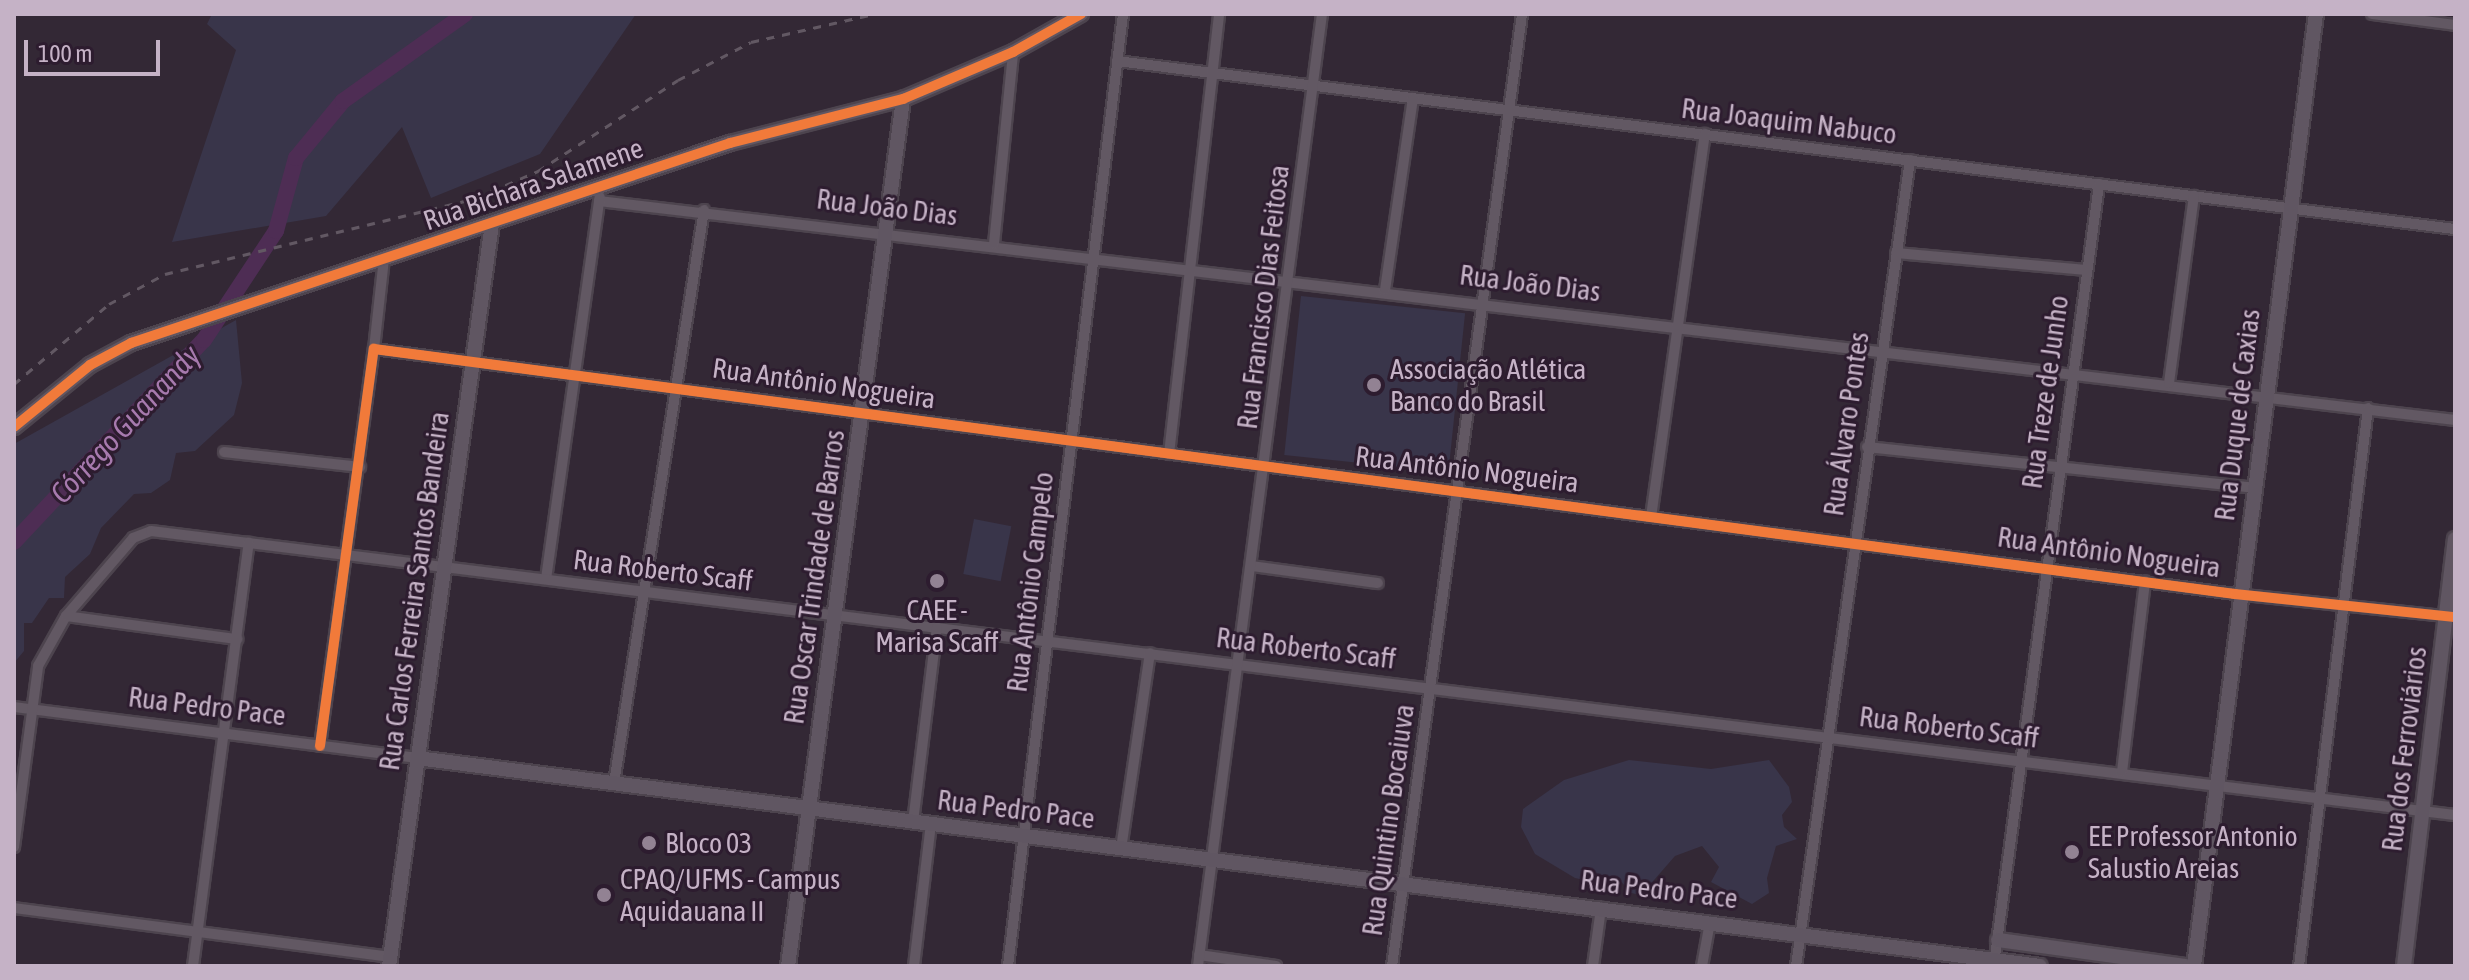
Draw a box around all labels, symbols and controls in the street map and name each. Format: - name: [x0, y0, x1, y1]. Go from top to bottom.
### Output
- scale bar: [28, 24, 164, 74]
- text: 100 m: [38, 40, 92, 67]
- street label: Rua Joaquim Nabuco: [1679, 91, 1899, 151]
- street label: Rua Bichara Salamene: [419, 131, 647, 237]
- street label: Rua Francisco Dias Feitosa: [1230, 163, 1296, 431]
- street label: Rua João Dias: [815, 182, 959, 232]
- street label: Rua João Dias: [1458, 258, 1602, 308]
- street label: Rua Treze de Junho: [2015, 293, 2075, 491]
- street label: Rua Duque de Caxias: [2207, 307, 2267, 523]
- street label: Rua Álvaro Pontes: [1816, 330, 1876, 518]
- water label: Córrego Guanandy: [43, 337, 207, 511]
- street label: Rua Antônio Nogueira: [710, 351, 938, 415]
- place label: Associação Atlética Banco do Brasil: [1390, 352, 1586, 418]
- marker: Associação Atlética Banco do Brasil: [1365, 376, 1383, 394]
- street label: Rua Carlos Ferreira Santos Bandeira: [372, 409, 456, 773]
- street label: Rua Oscar Trindade de Barros: [777, 428, 851, 726]
- street label: Rua Antônio Nogueira: [1353, 439, 1581, 499]
- street label: Rua Antônio Campelo: [1000, 470, 1060, 694]
- street label: Rua Antônio Nogueira: [1995, 520, 2223, 584]
- street label: Rua Roberto Scaff: [571, 542, 755, 598]
- marker: CAEE - Marisa Scaff: [928, 572, 946, 590]
- place label: CAEE - Marisa Scaff: [875, 593, 999, 659]
- street label: Rua Roberto Scaff: [1214, 620, 1398, 676]
- street label: Rua dos Ferroviários: [2375, 645, 2433, 853]
- street label: Rua Pedro Pace: [126, 680, 288, 732]
- street label: Rua Roberto Scaff: [1857, 699, 2041, 755]
- street label: Rua Quintino Bocaiuva: [1355, 702, 1421, 938]
- street label: Rua Pedro Pace: [935, 783, 1097, 835]
- place label: EE Professor Antonio Salustio Areias: [2088, 819, 2298, 885]
- place label: Bloco 03: [665, 826, 752, 860]
- marker: Bloco 03: [640, 834, 658, 852]
- marker: EE Professor Antonio Salustio Areias: [2063, 843, 2081, 861]
- place label: CPAQ/UFMS - Campus Aquidauana II: [620, 862, 840, 928]
- street label: Rua Pedro Pace: [1578, 863, 1740, 915]
- marker: CPAQ/UFMS - Campus Aquidauana II: [595, 886, 613, 904]

